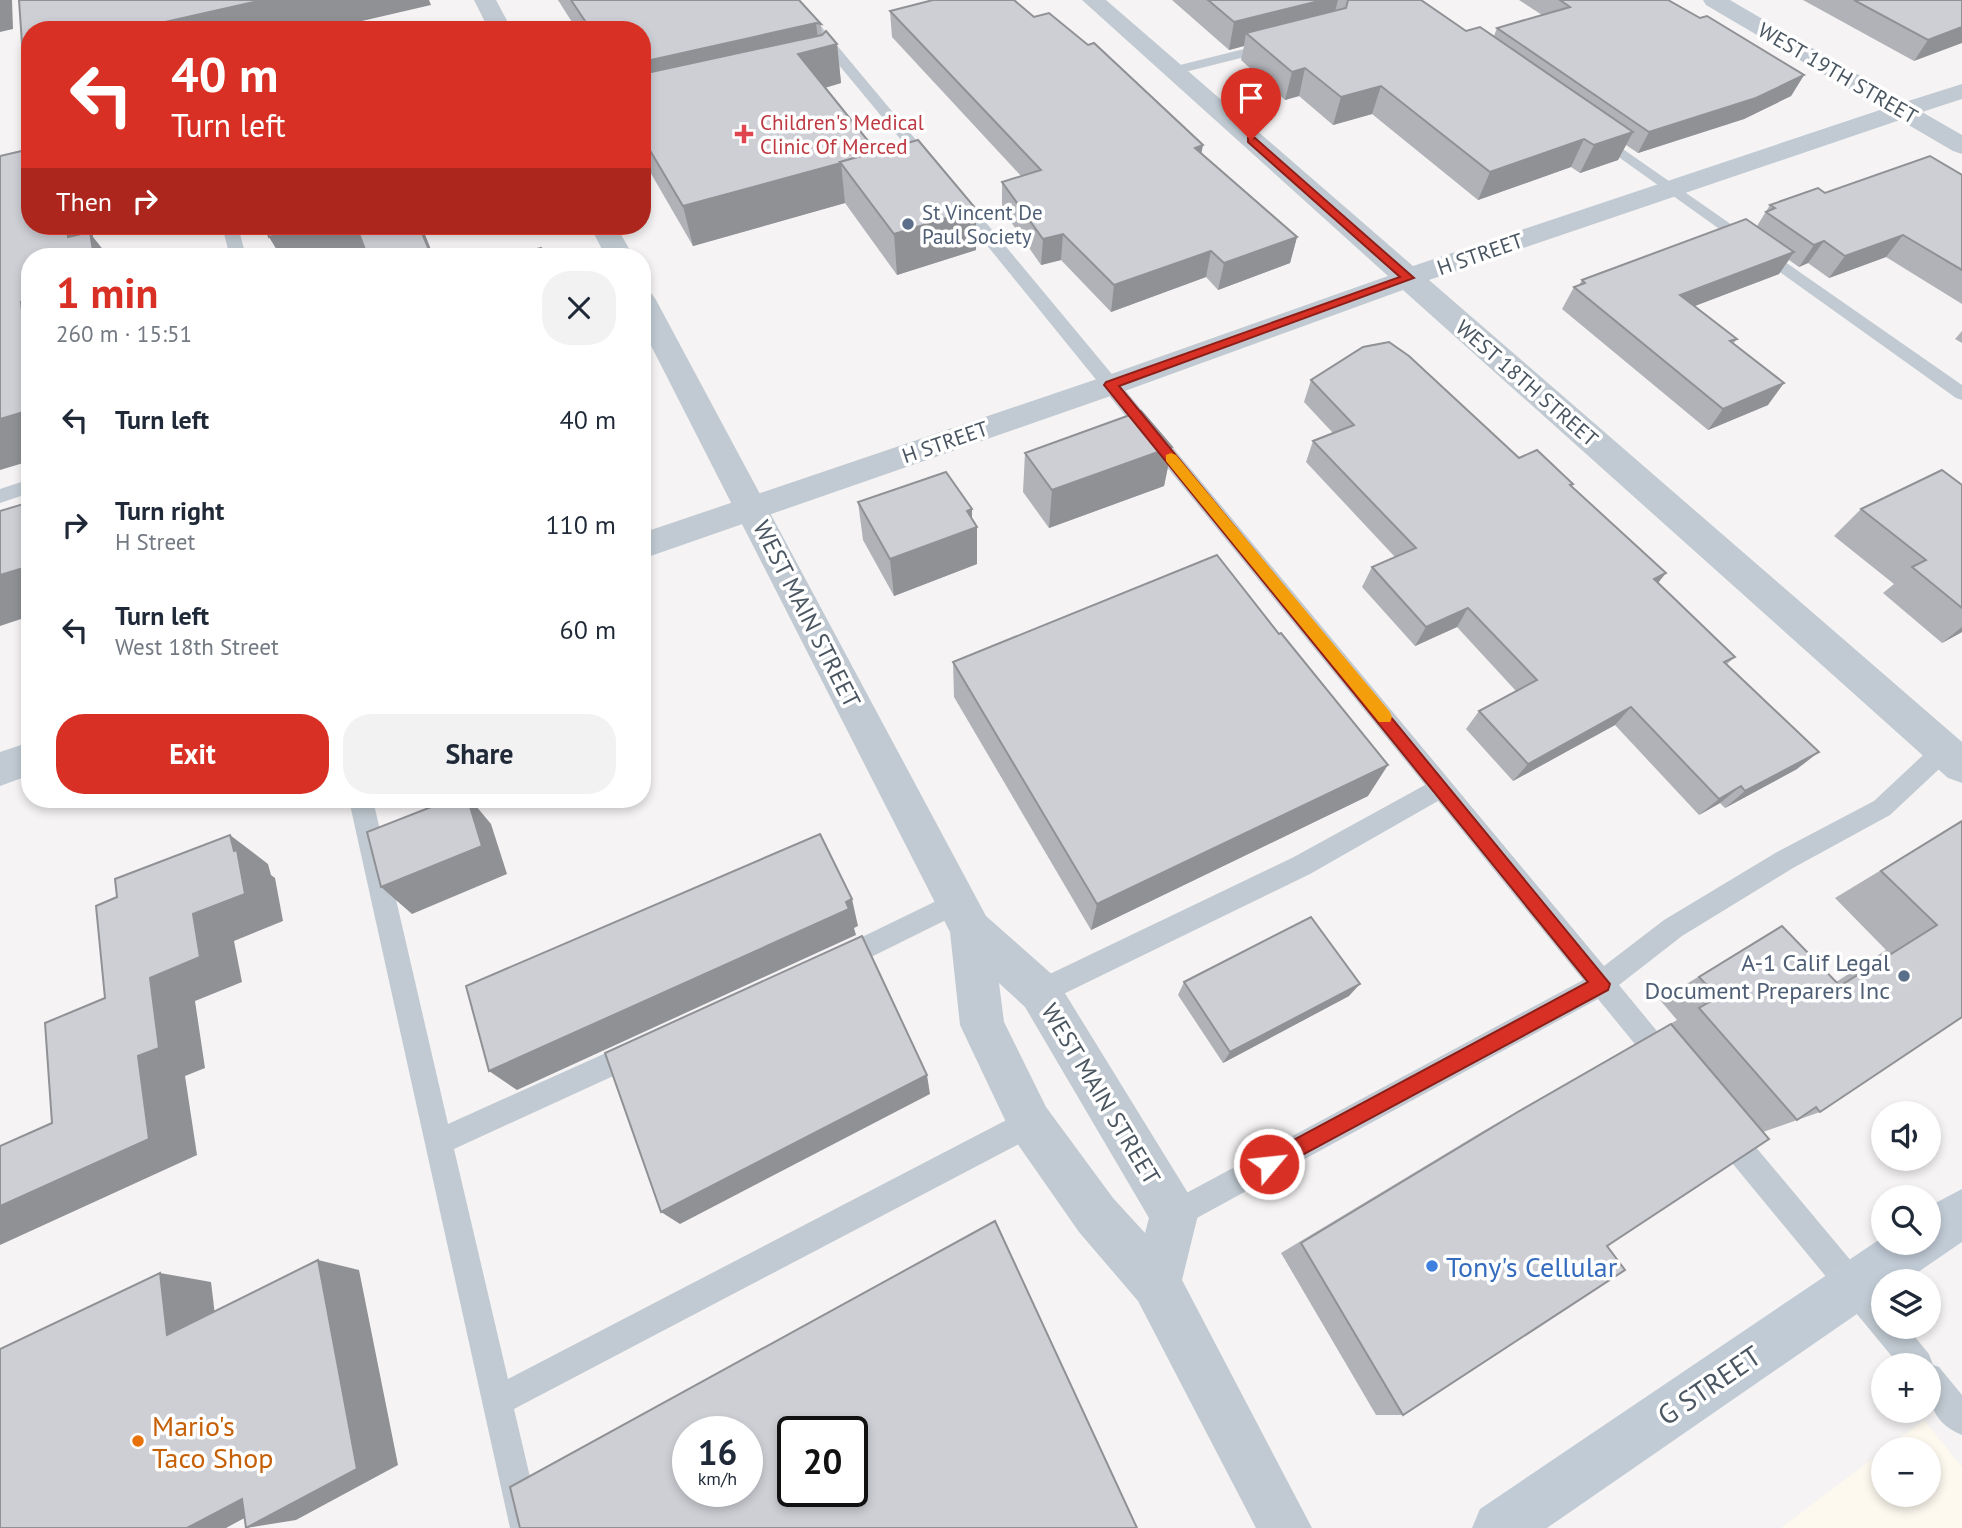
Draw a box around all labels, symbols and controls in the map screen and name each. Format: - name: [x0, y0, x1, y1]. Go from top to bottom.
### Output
- street label: WEST 19TH STREET: [1753, 16, 1923, 130]
- text: 40 m: [171, 42, 278, 106]
- icon: left: [56, 49, 147, 140]
- pin: [1221, 68, 1281, 140]
- icon: arrive: [1232, 79, 1270, 117]
- text: Turn left: [171, 104, 286, 146]
- place label: Children's Medical Clinic Of Merced: [760, 109, 924, 160]
- marker: Children's Medical Clinic Of Merced: [734, 124, 754, 144]
- icon: right: [126, 182, 164, 220]
- text: Then: [56, 185, 112, 218]
- place label: St Vincent De Paul Society: [922, 199, 1043, 250]
- marker: St Vincent De Paul Society: [900, 216, 916, 232]
- street label: H STREET: [1433, 227, 1527, 281]
- text: 1 min: [56, 265, 158, 320]
- button: close: [542, 271, 616, 345]
- street label: WEST 18TH STREET: [1450, 314, 1604, 452]
- text: 260 m · 15:51: [56, 319, 192, 348]
- icon: left: [56, 401, 94, 439]
- text: Turn left: [115, 403, 209, 436]
- text: 40 m: [560, 403, 616, 436]
- street label: H STREET: [898, 415, 992, 469]
- text: Turn right: [115, 494, 224, 527]
- icon: right: [56, 506, 94, 544]
- text: 110 m: [545, 508, 616, 541]
- street label: WEST MAIN STREET: [746, 515, 868, 713]
- text: H Street: [115, 527, 195, 556]
- text: Turn left: [115, 599, 209, 632]
- icon: left: [56, 611, 94, 649]
- text: 60 m: [560, 613, 616, 646]
- text: West 18th Street: [115, 632, 279, 661]
- button: Exit: [56, 714, 329, 794]
- button: Share: [343, 714, 616, 794]
- place label: A-1 Calif Legal Document Preparers Inc: [1645, 947, 1890, 1006]
- marker: A-1 Calif Legal Document Preparers Inc: [1896, 968, 1912, 984]
- street label: WEST MAIN STREET: [1035, 998, 1167, 1190]
- map controls: [1871, 1101, 1941, 1507]
- button: sound: [1871, 1101, 1941, 1171]
- position arrow: [1232, 1127, 1306, 1201]
- button: search: [1871, 1185, 1941, 1255]
- place label: Tony's Cellular: [1446, 1248, 1618, 1285]
- marker: Tony's Cellular: [1424, 1258, 1440, 1274]
- button: layers: [1871, 1269, 1941, 1339]
- street label: G STREET: [1650, 1337, 1768, 1433]
- button: +: [1871, 1353, 1941, 1423]
- place label: Mario's Taco Shop: [152, 1407, 273, 1476]
- speed limit sign: 20: [777, 1416, 868, 1507]
- text: 16: [698, 1429, 737, 1475]
- marker: Mario's Taco Shop: [130, 1433, 146, 1449]
- button: −: [1871, 1437, 1941, 1507]
- text: km/h: [698, 1467, 737, 1490]

